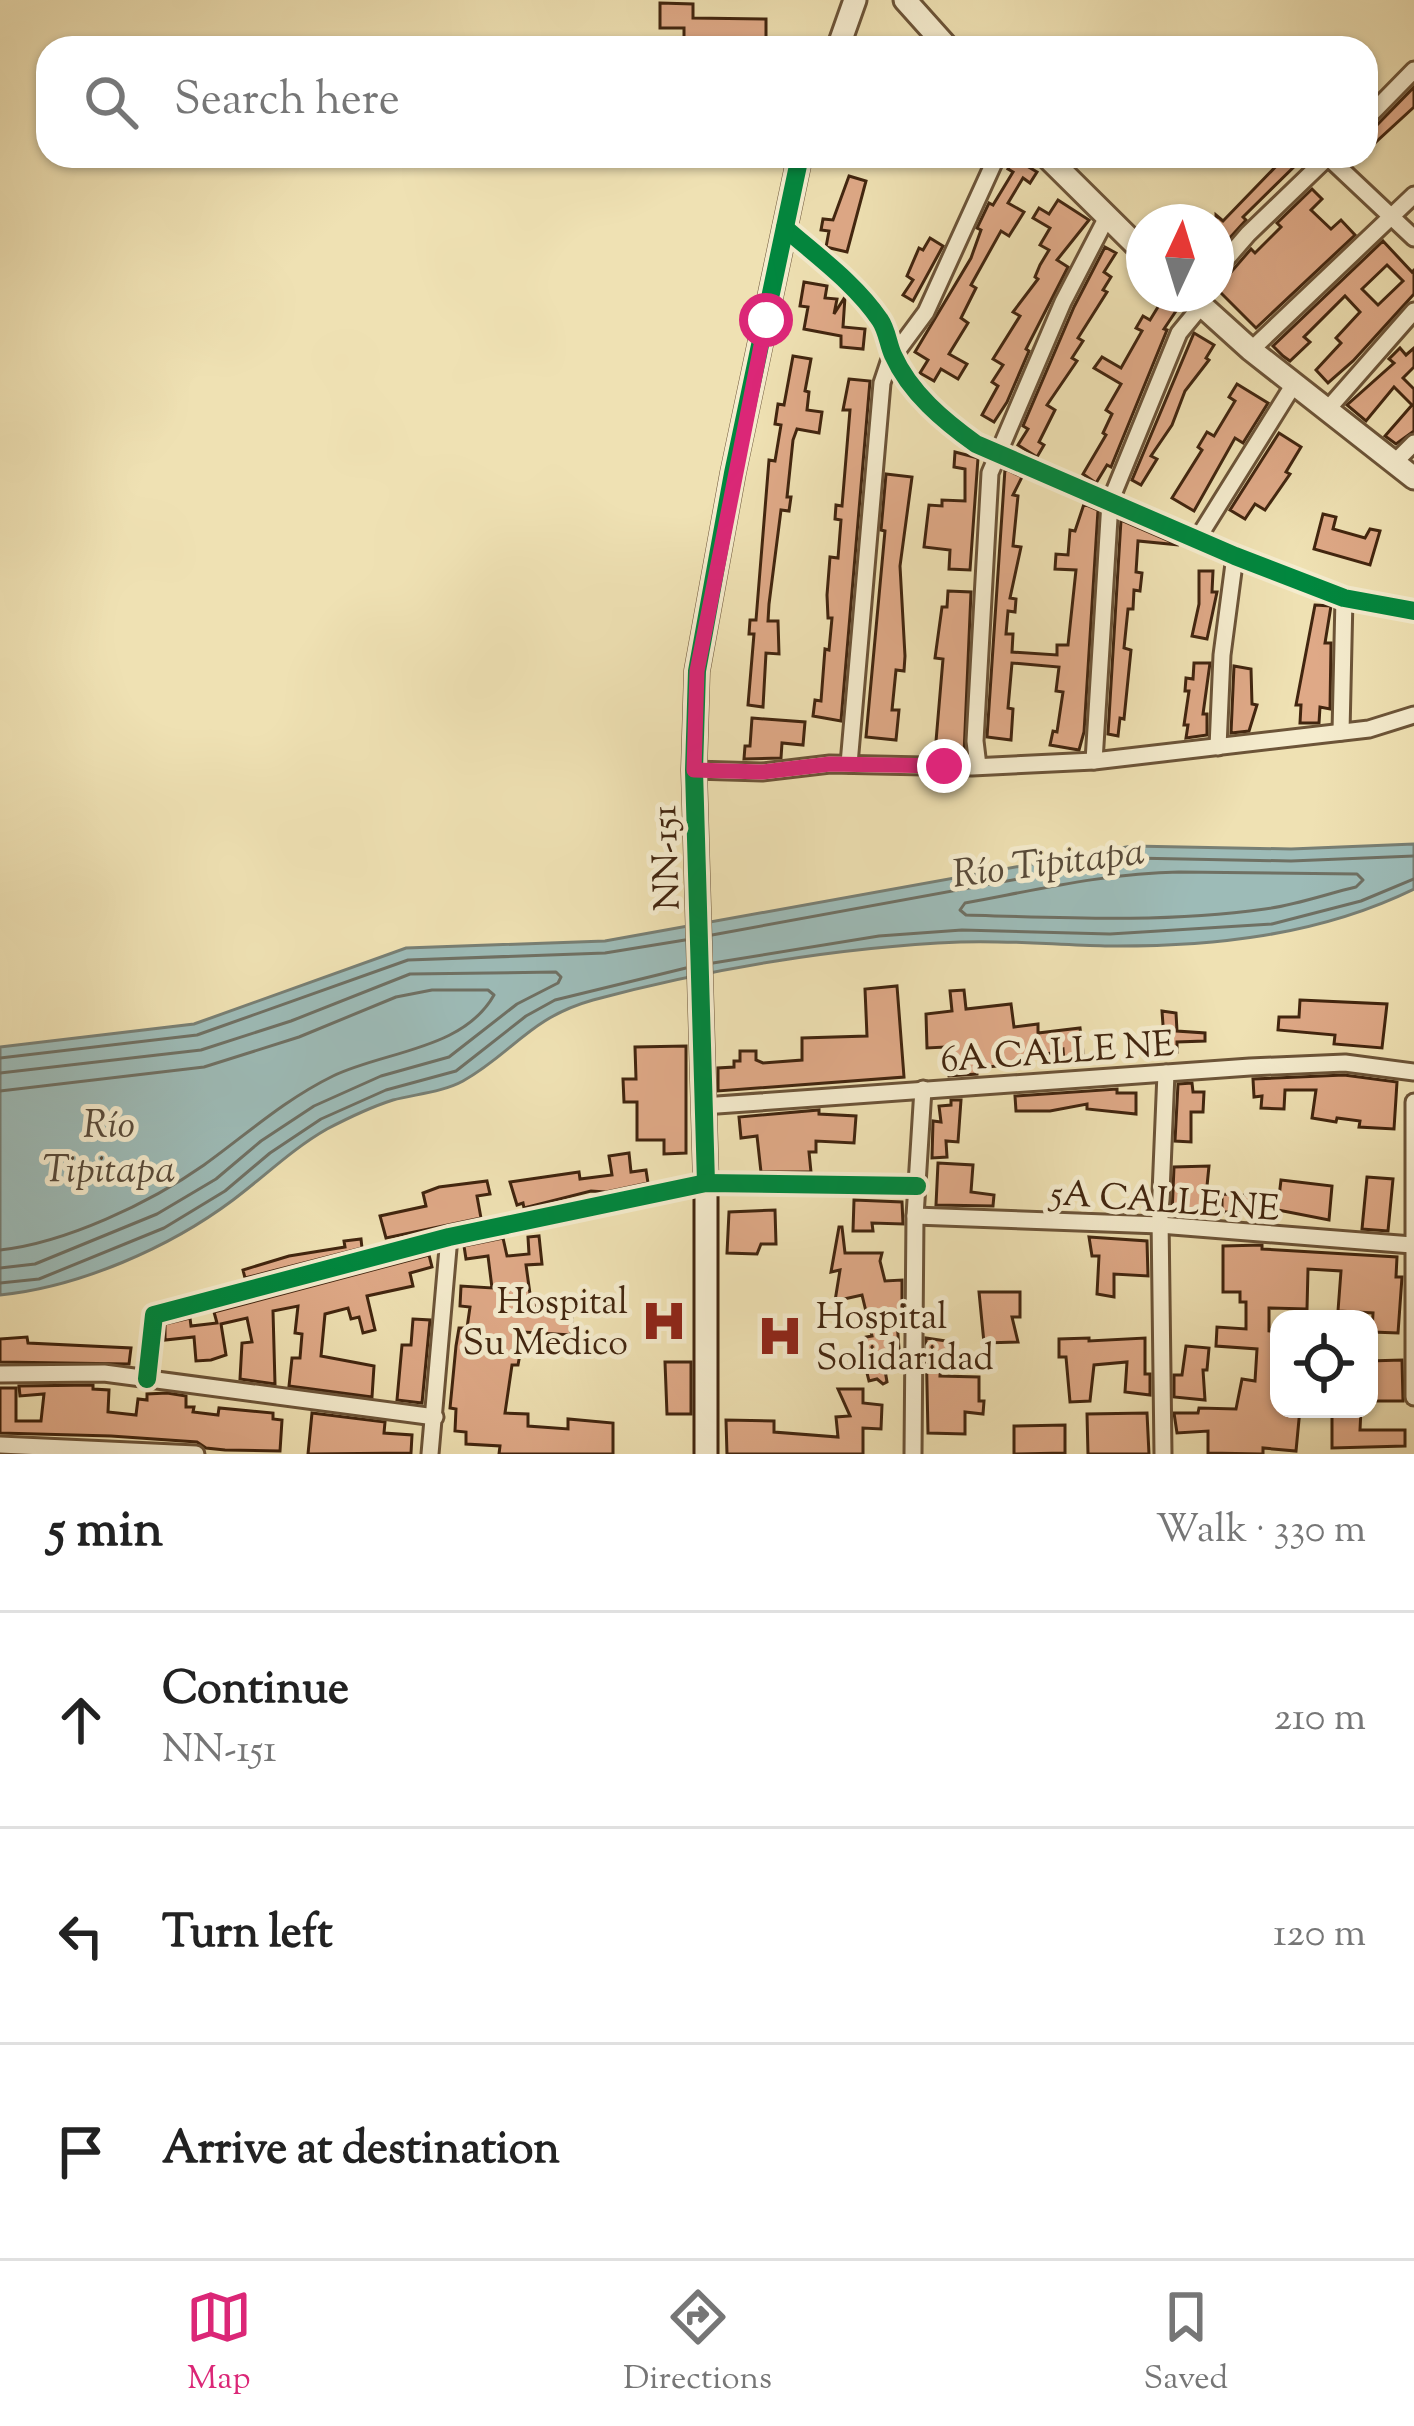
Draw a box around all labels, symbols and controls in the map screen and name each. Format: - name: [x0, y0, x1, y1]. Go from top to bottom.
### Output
- search box: [36, 36, 1378, 168]
- icon: search: [78, 69, 144, 135]
- text: Search here: [174, 70, 400, 135]
- north arrow: [1126, 204, 1234, 312]
- route start: [739, 293, 793, 347]
- route end: [917, 739, 971, 793]
- street label: NN-151: [640, 804, 696, 912]
- water label: Río Tipitapa: [949, 826, 1148, 906]
- street label: 6A CALLE NE: [939, 1020, 1176, 1088]
- water label: Río Tipitapa: [43, 1100, 175, 1201]
- street label: 5A CALLE NE: [1047, 1169, 1281, 1237]
- place label: Hospital Su Medico: [462, 1278, 628, 1371]
- place label: Hospital Solidaridad: [816, 1293, 994, 1386]
- hospital icon: Hospital Su Medico: [639, 1296, 689, 1346]
- map controls: [1270, 1310, 1378, 1418]
- button: locate: [1270, 1310, 1378, 1418]
- hospital icon: Hospital Solidaridad: [755, 1311, 805, 1361]
- text: 5 min: [48, 1496, 163, 1569]
- text: Walk · 330 m: [1156, 1504, 1366, 1560]
- text: Continue: [162, 1659, 349, 1724]
- icon: ahead: [48, 1687, 114, 1753]
- text: 210 m: [1274, 1692, 1366, 1748]
- text: NN-151: [162, 1724, 276, 1780]
- icon: left: [48, 1903, 114, 1969]
- text: Turn left: [162, 1903, 333, 1968]
- text: 120 m: [1273, 1908, 1366, 1964]
- icon: arrive: [48, 2119, 114, 2185]
- text: Arrive at destination: [162, 2119, 560, 2184]
- tab: Map: [186, 2284, 252, 2404]
- tab: Directions: [623, 2284, 772, 2404]
- tab: Saved: [1144, 2284, 1228, 2404]

